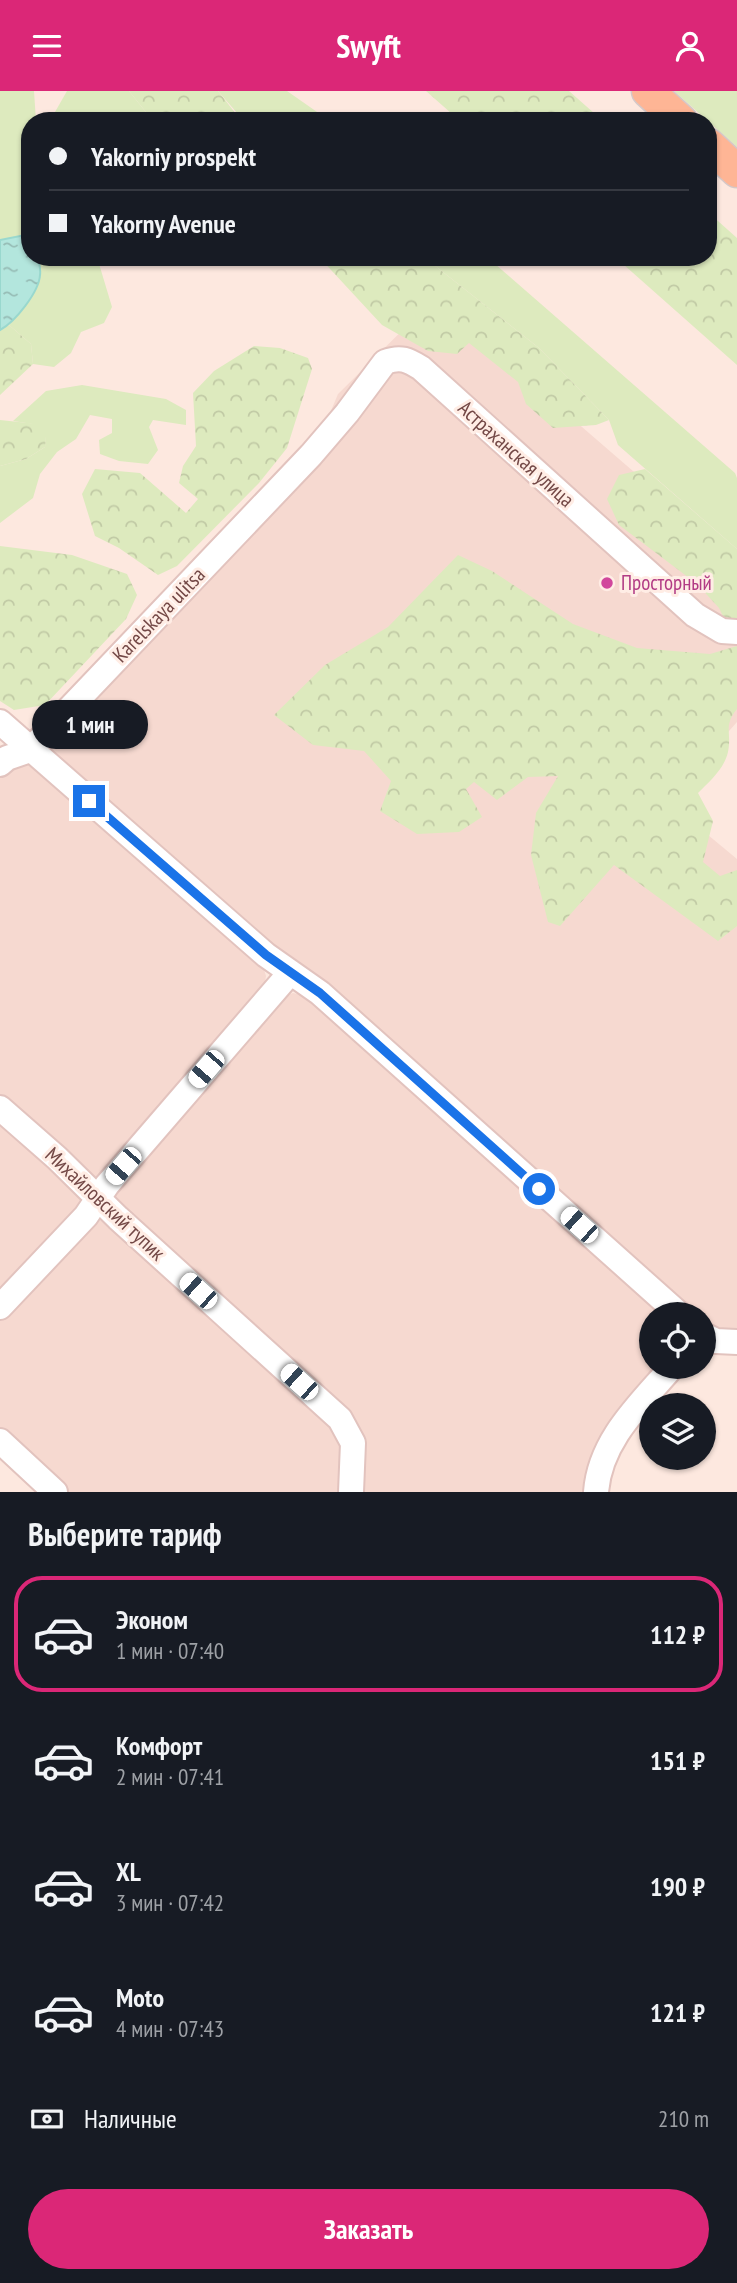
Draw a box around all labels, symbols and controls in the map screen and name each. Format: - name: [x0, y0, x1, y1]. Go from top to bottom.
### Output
- text: Swyft: [336, 25, 401, 67]
- icon: menu: [28, 27, 66, 65]
- icon: person: [671, 27, 709, 65]
- text: Yakorniy prospekt: [91, 140, 256, 173]
- text: Yakorny Avenue: [91, 207, 236, 240]
- street label: Астраханская улица: [453, 394, 580, 513]
- street label: Karelskaya ulitsa: [107, 561, 211, 668]
- place label: Просторный: [621, 569, 712, 596]
- marker: Просторный: [599, 575, 615, 591]
- callout: 1 мин: [31, 699, 147, 749]
- text: 1 мин: [65, 710, 115, 739]
- route end: [73, 785, 105, 817]
- car: [185, 1046, 228, 1092]
- street label: Михайловский тупик: [40, 1141, 171, 1266]
- car: [102, 1143, 145, 1189]
- route start: [523, 1173, 555, 1205]
- car: [557, 1203, 602, 1247]
- car: [176, 1269, 221, 1313]
- map controls: [639, 1302, 716, 1470]
- button: locate: [639, 1302, 716, 1379]
- car: [277, 1360, 322, 1404]
- button: layers: [639, 1393, 716, 1470]
- text: Выберите тариф: [28, 1513, 222, 1555]
- icon: car: [32, 1603, 95, 1666]
- text: Эконом: [116, 1603, 188, 1636]
- text: 112 ₽: [650, 1618, 705, 1651]
- text: 1 мин · 07:40: [116, 1636, 224, 1665]
- icon: car: [32, 1729, 95, 1792]
- text: Комфорт: [116, 1729, 202, 1762]
- text: 151 ₽: [650, 1744, 705, 1777]
- text: 2 мин · 07:41: [116, 1762, 224, 1791]
- icon: car: [32, 1855, 95, 1918]
- text: XL: [116, 1855, 141, 1888]
- text: 190 ₽: [650, 1870, 705, 1903]
- text: 3 мин · 07:42: [116, 1888, 224, 1917]
- icon: car: [32, 1981, 95, 2044]
- text: Moto: [116, 1981, 164, 2014]
- text: 121 ₽: [650, 1996, 705, 2029]
- text: 4 мин · 07:43: [116, 2014, 224, 2043]
- icon: cash: [28, 2100, 66, 2138]
- text: Наличные: [84, 2102, 177, 2135]
- text: 210 m: [658, 2104, 709, 2133]
- button: Заказать: [28, 2189, 709, 2269]

